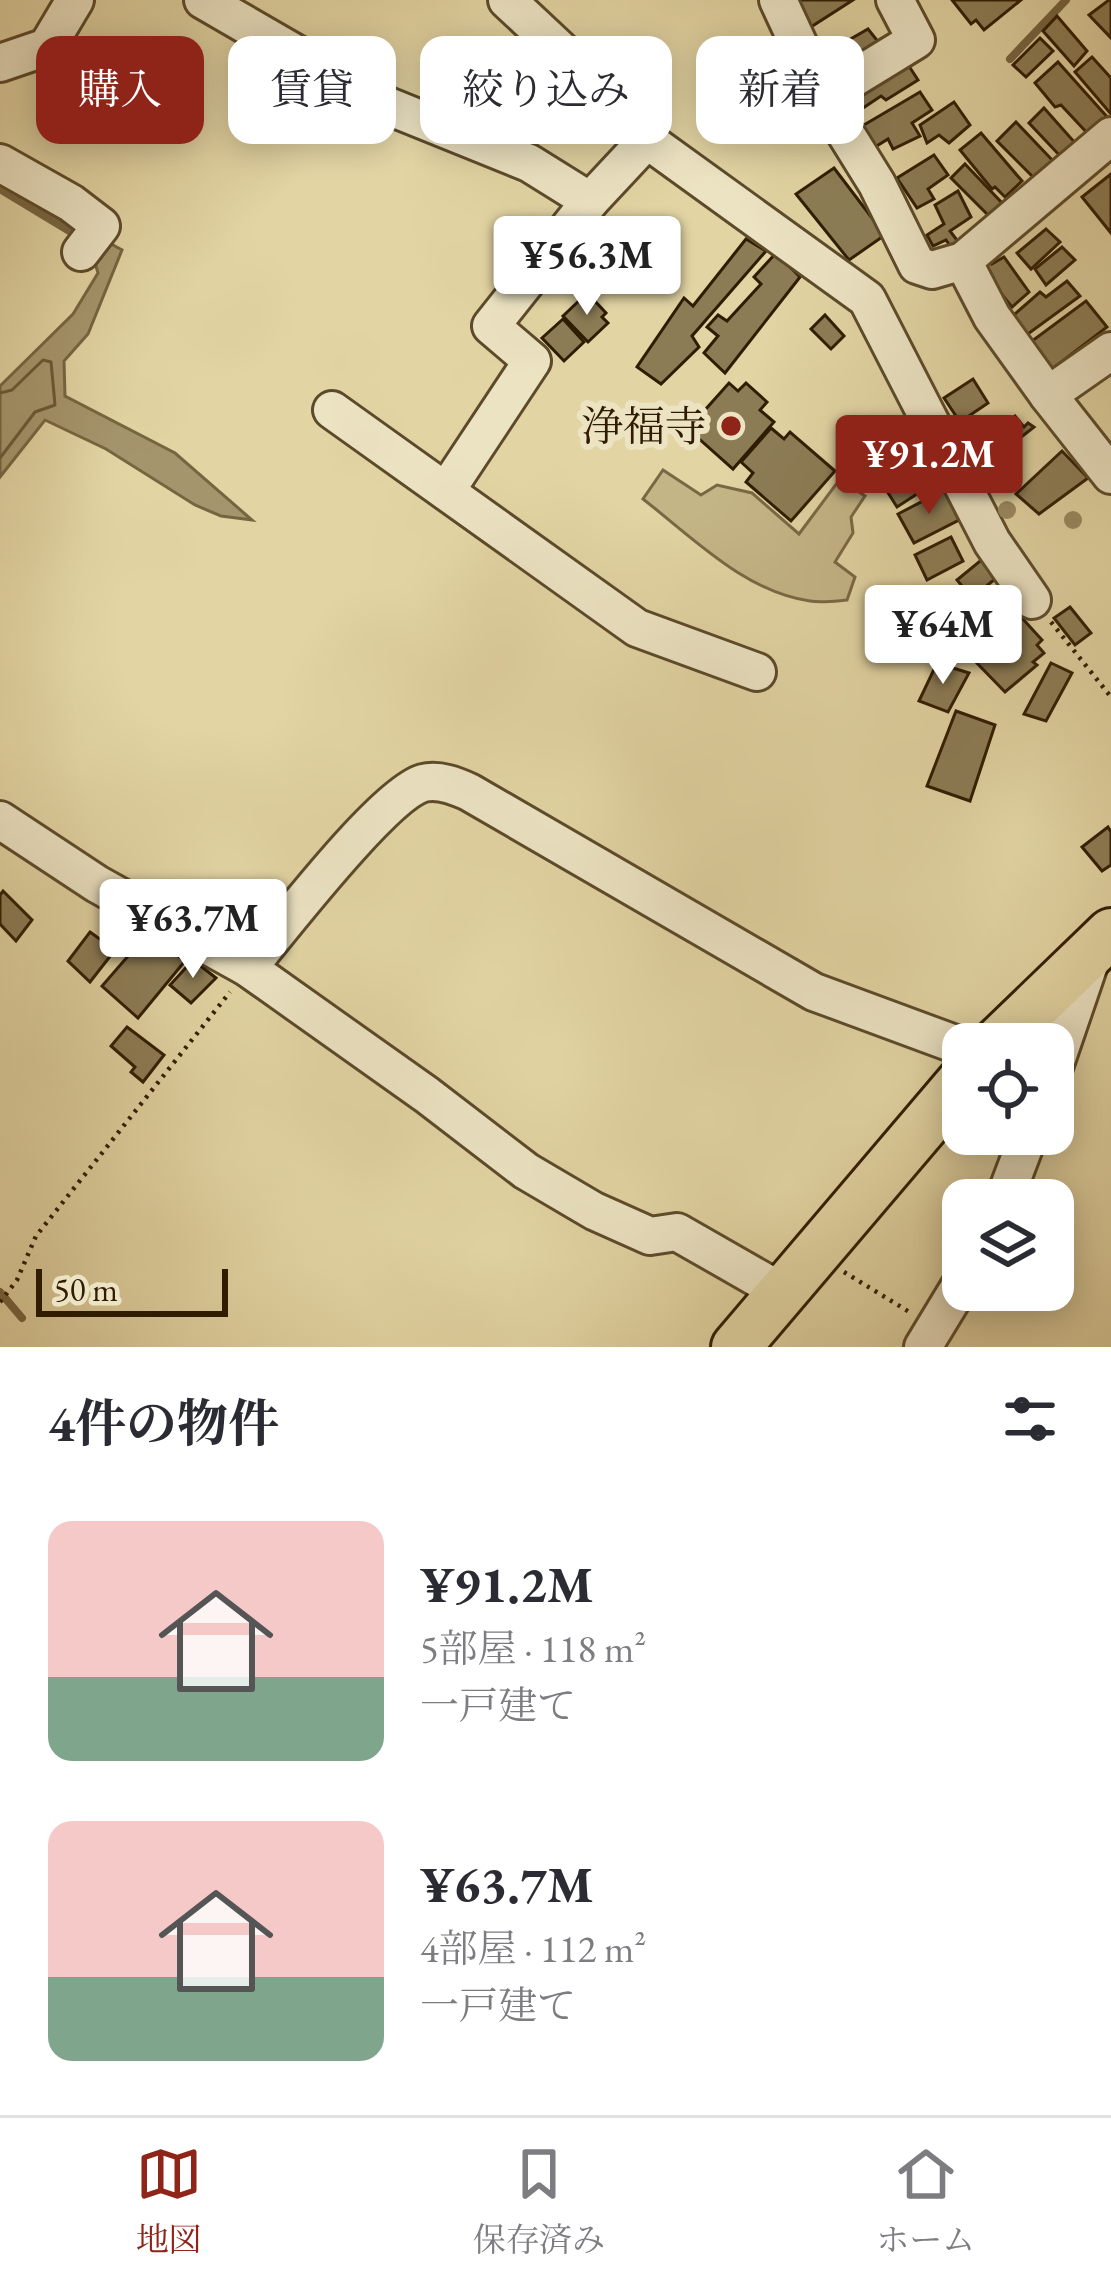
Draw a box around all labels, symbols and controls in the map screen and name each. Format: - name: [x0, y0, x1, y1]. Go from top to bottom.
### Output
- chip: 購入: [36, 36, 204, 144]
- chip: 賃貸: [228, 36, 396, 144]
- chip: 絞り込み: [420, 36, 672, 144]
- chip: 新着: [696, 36, 864, 144]
- pin: ¥56.3M: [489, 216, 685, 318]
- text: ¥56.3M: [521, 229, 653, 280]
- place label: 浄福寺: [581, 399, 707, 454]
- marker: 浄福寺: [718, 413, 744, 439]
- pin: ¥91.2M: [831, 415, 1027, 517]
- text: ¥91.2M: [863, 428, 995, 479]
- pin: ¥64M: [872, 585, 1014, 687]
- text: ¥64M: [892, 598, 994, 649]
- pin: ¥63.7M: [95, 879, 291, 981]
- text: ¥63.7M: [127, 892, 259, 943]
- map controls: [942, 1023, 1074, 1311]
- button: locate: [942, 1023, 1074, 1155]
- button: layers: [942, 1179, 1074, 1311]
- scale bar: [36, 1263, 228, 1316]
- text: 50 m: [54, 1268, 118, 1311]
- icon: filters: [997, 1386, 1063, 1452]
- text: 4件の物件: [48, 1390, 279, 1456]
- text: ¥91.2M: [420, 1551, 594, 1617]
- icon: home: [144, 1569, 288, 1713]
- text: 5部屋 · 118 m²: [420, 1623, 646, 1674]
- text: 一戸建て: [420, 1680, 576, 1731]
- text: ¥63.7M: [420, 1851, 594, 1917]
- icon: home: [144, 1869, 288, 2013]
- text: 4部屋 · 112 m²: [420, 1923, 646, 1974]
- text: 一戸建て: [420, 1980, 576, 2031]
- tab: 地図: [136, 2141, 202, 2261]
- tab: 保存済み: [473, 2141, 605, 2261]
- tab: ホーム: [876, 2141, 975, 2261]

